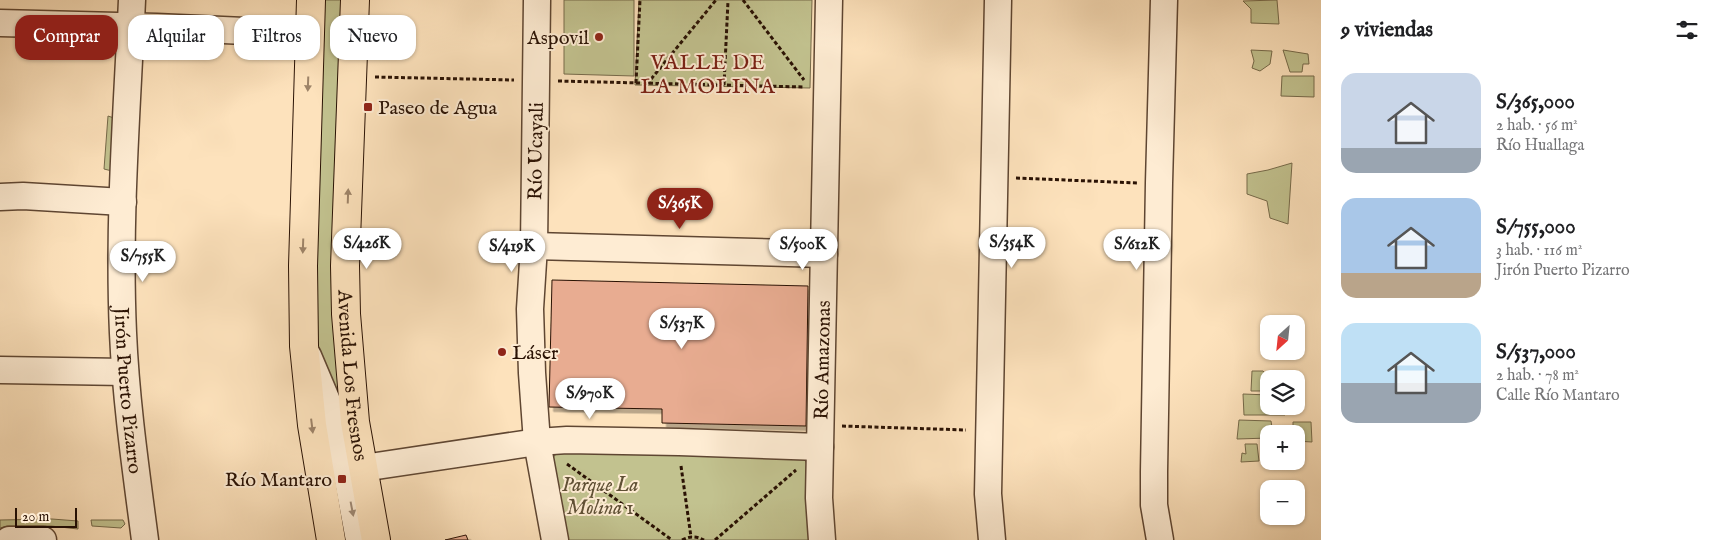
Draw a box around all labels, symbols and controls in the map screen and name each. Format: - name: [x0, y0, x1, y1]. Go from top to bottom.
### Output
- chip: Comprar: [15, 15, 118, 60]
- chip: Alquilar: [128, 15, 224, 60]
- chip: Filtros: [234, 15, 320, 60]
- chip: Nuevo: [330, 15, 416, 60]
- icon: filters: [1673, 16, 1701, 44]
- text: 9 viviendas: [1341, 17, 1433, 44]
- place label: Aspovil: [526, 26, 590, 51]
- marker: Aspovil: [593, 31, 605, 43]
- district label: VALLE DE LA MOLINA: [640, 50, 776, 101]
- one-way arrow: [304, 76, 312, 92]
- text: S/365,000: [1496, 89, 1575, 116]
- icon: home: [1381, 93, 1441, 153]
- place label: Paseo de Agua: [378, 96, 497, 121]
- marker: Paseo de Agua: [362, 101, 374, 113]
- street label: Río Ucayali: [523, 102, 550, 200]
- text: 2 hab. · 56 m²: [1496, 116, 1578, 136]
- text: Río Huallaga: [1496, 136, 1584, 156]
- one-way arrow: [344, 188, 352, 204]
- pin: S/365K: [639, 188, 721, 230]
- text: S/365K: [658, 194, 702, 214]
- text: S/755,000: [1496, 214, 1576, 241]
- icon: home: [1381, 218, 1441, 278]
- pin: S/354K: [971, 226, 1053, 269]
- pin: S/426K: [326, 228, 408, 270]
- pin: S/500K: [762, 228, 844, 271]
- pin: S/612K: [1096, 228, 1178, 271]
- pin: S/419K: [471, 230, 553, 273]
- text: S/354K: [990, 233, 1034, 253]
- text: S/426K: [344, 234, 390, 254]
- text: S/500K: [780, 235, 826, 255]
- text: S/612K: [1114, 235, 1160, 255]
- text: S/419K: [489, 237, 535, 257]
- one-way arrow: [299, 238, 307, 254]
- pin: S/755K: [102, 240, 184, 283]
- text: 3 hab. · 116 m²: [1496, 241, 1582, 261]
- text: S/755K: [121, 247, 165, 267]
- text: Jirón Puerto Pizarro: [1496, 261, 1630, 281]
- street label: Avenida Los Fresnos: [331, 289, 373, 463]
- street label: Río Amazonas: [810, 300, 837, 420]
- street label: Jirón Puerto Pizarro: [108, 305, 147, 476]
- pin: S/537K: [641, 308, 723, 350]
- text: S/537K: [660, 314, 704, 334]
- north arrow: [1260, 315, 1305, 360]
- map controls: [1260, 315, 1305, 525]
- text: S/537,000: [1496, 339, 1576, 366]
- place label: Láser: [512, 341, 559, 366]
- icon: home: [1381, 343, 1441, 403]
- marker: Láser: [496, 346, 508, 358]
- text: 2 hab. · 78 m²: [1496, 366, 1579, 386]
- button: layers: [1260, 370, 1305, 415]
- pin: S/970K: [549, 378, 631, 420]
- text: S/970K: [566, 384, 614, 404]
- text: Calle Río Mantaro: [1496, 386, 1620, 406]
- one-way arrow: [308, 418, 316, 434]
- button: +: [1260, 425, 1305, 470]
- place label: Río Mantaro: [225, 468, 332, 493]
- marker: Río Mantaro: [336, 473, 348, 485]
- park label: Parque La Molina 1: [562, 473, 638, 521]
- button: −: [1260, 480, 1305, 525]
- one-way arrow: [349, 501, 357, 517]
- scale bar: [15, 505, 78, 528]
- text: 20 m: [22, 508, 49, 526]

